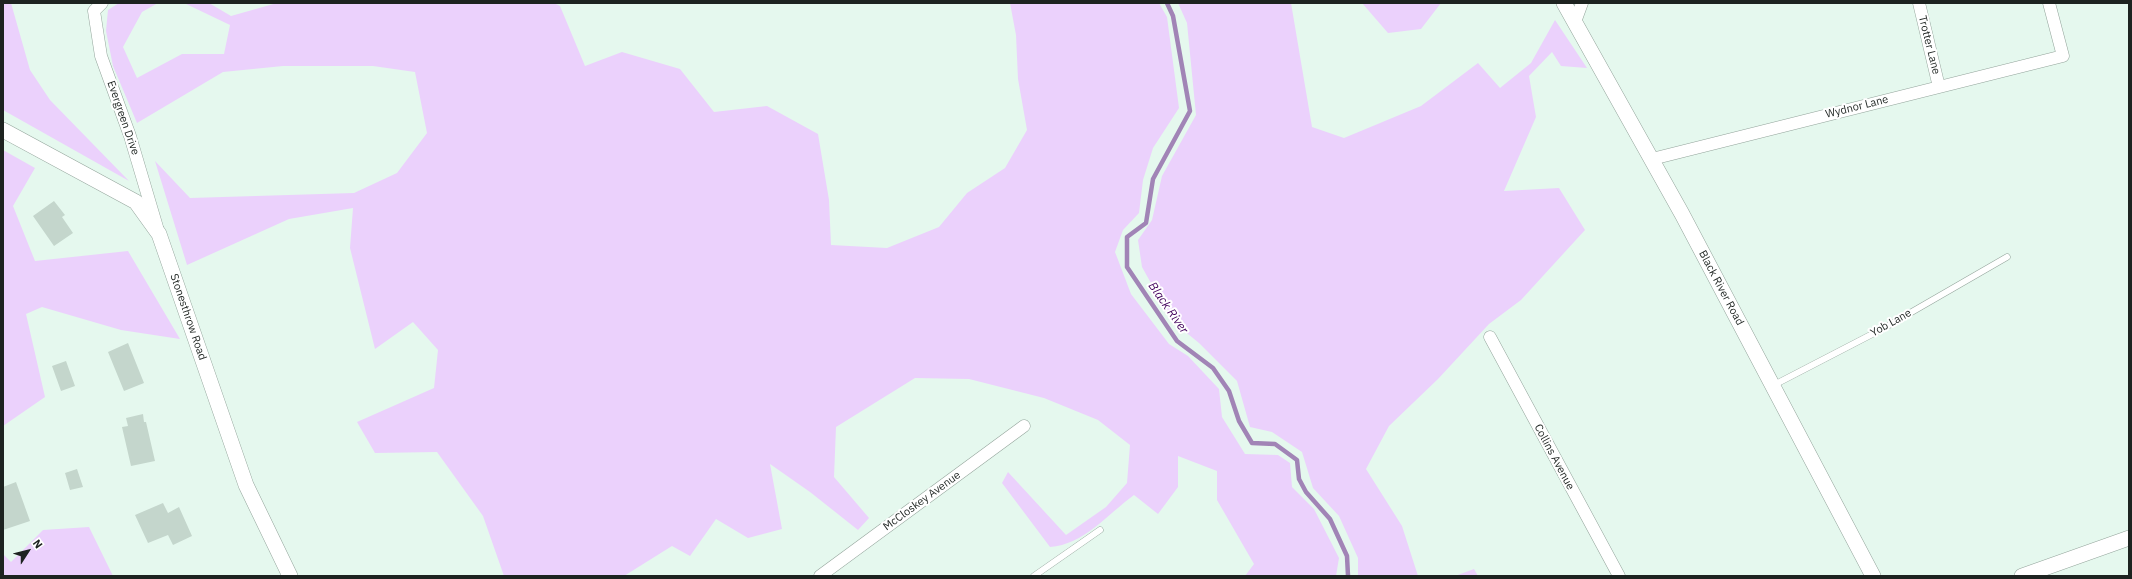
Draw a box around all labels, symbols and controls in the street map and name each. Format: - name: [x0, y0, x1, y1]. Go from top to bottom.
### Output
- street label: Trotter Lane: [1915, 14, 1943, 76]
- street label: Evergreen Drive: [104, 79, 142, 157]
- street label: Wydnor Lane: [1824, 93, 1890, 121]
- street label: Black River Road: [1696, 248, 1746, 328]
- street label: Stonesthrow Road: [167, 272, 209, 362]
- water label: Black River: [1145, 280, 1191, 336]
- street label: Yob Lane: [1868, 306, 1914, 340]
- street label: Collins Avenue: [1531, 422, 1577, 492]
- street label: McCloskey Avenue: [881, 469, 963, 533]
- north arrow: [8, 531, 48, 571]
- text: N: [30, 537, 46, 551]

